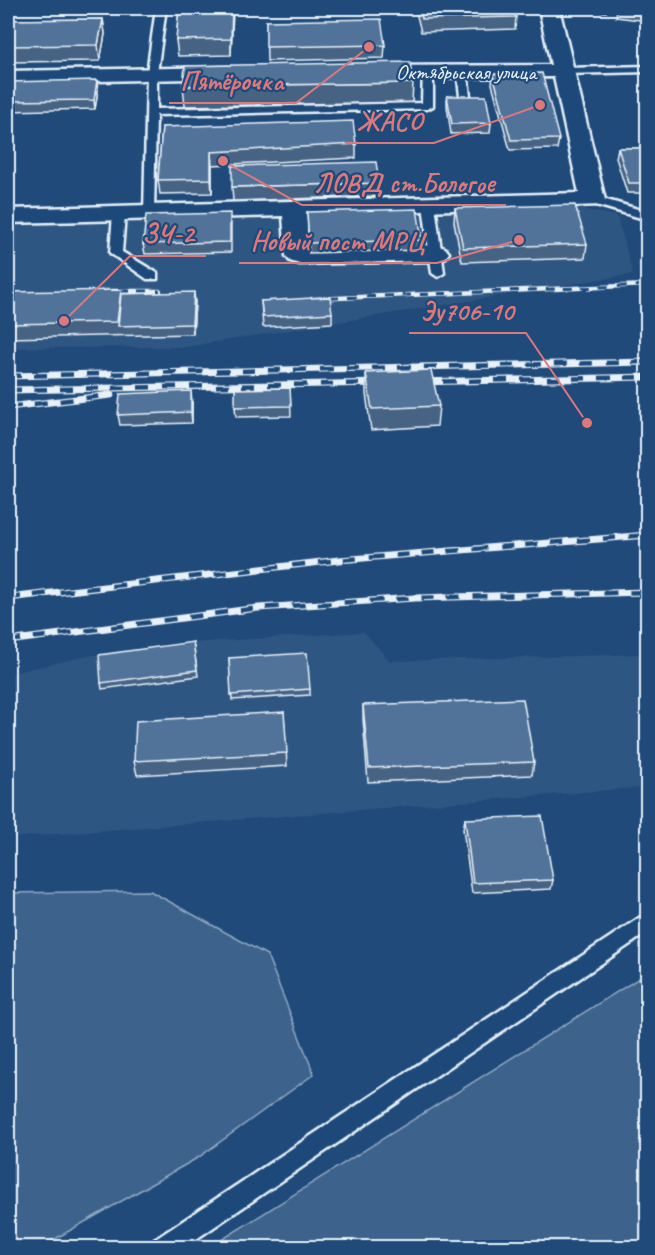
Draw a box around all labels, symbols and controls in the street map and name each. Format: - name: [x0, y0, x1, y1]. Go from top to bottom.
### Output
- callout: Пятёрочка: [169, 58, 296, 103]
- street label: Октябрьская улица: [396, 58, 538, 86]
- text: Пятёрочка: [180, 64, 286, 98]
- callout: ЖАСО: [345, 98, 434, 143]
- text: ЖАСО: [357, 104, 426, 138]
- callout: ЛОВД ст.Бологое: [302, 160, 506, 205]
- text: ЛОВД ст.Бологое: [314, 166, 497, 200]
- callout: ЗЧ-2: [130, 211, 206, 256]
- text: ЗЧ-2: [142, 216, 197, 250]
- callout: Новый пост МРЦ: [239, 218, 437, 263]
- text: Новый пост МРЦ: [251, 224, 428, 258]
- callout: Эу706-10: [409, 288, 526, 333]
- text: Эу706-10: [421, 294, 516, 328]

